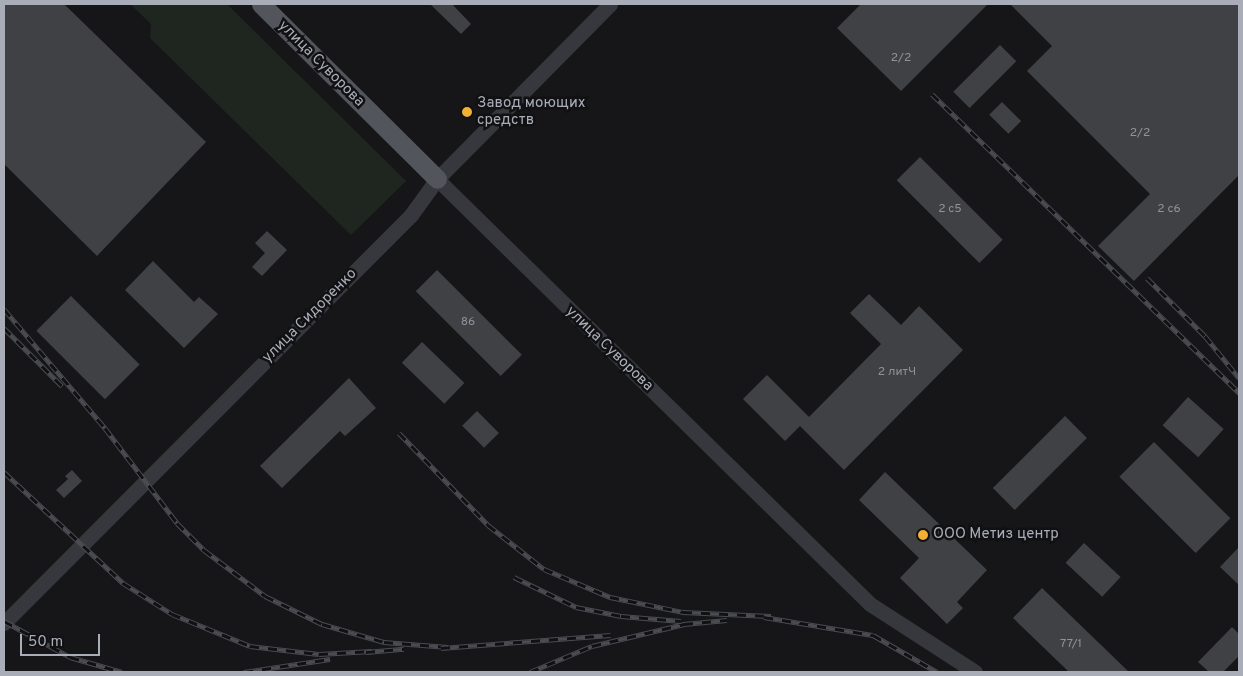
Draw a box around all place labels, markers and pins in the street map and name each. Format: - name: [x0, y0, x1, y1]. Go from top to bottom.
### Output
- place label: Завод моющих средств: [477, 94, 586, 129]
- marker: Завод моющих средств: [461, 106, 473, 118]
- place label: ООО Метиз центр: [933, 526, 1059, 544]
- marker: ООО Метиз центр: [917, 529, 929, 541]

